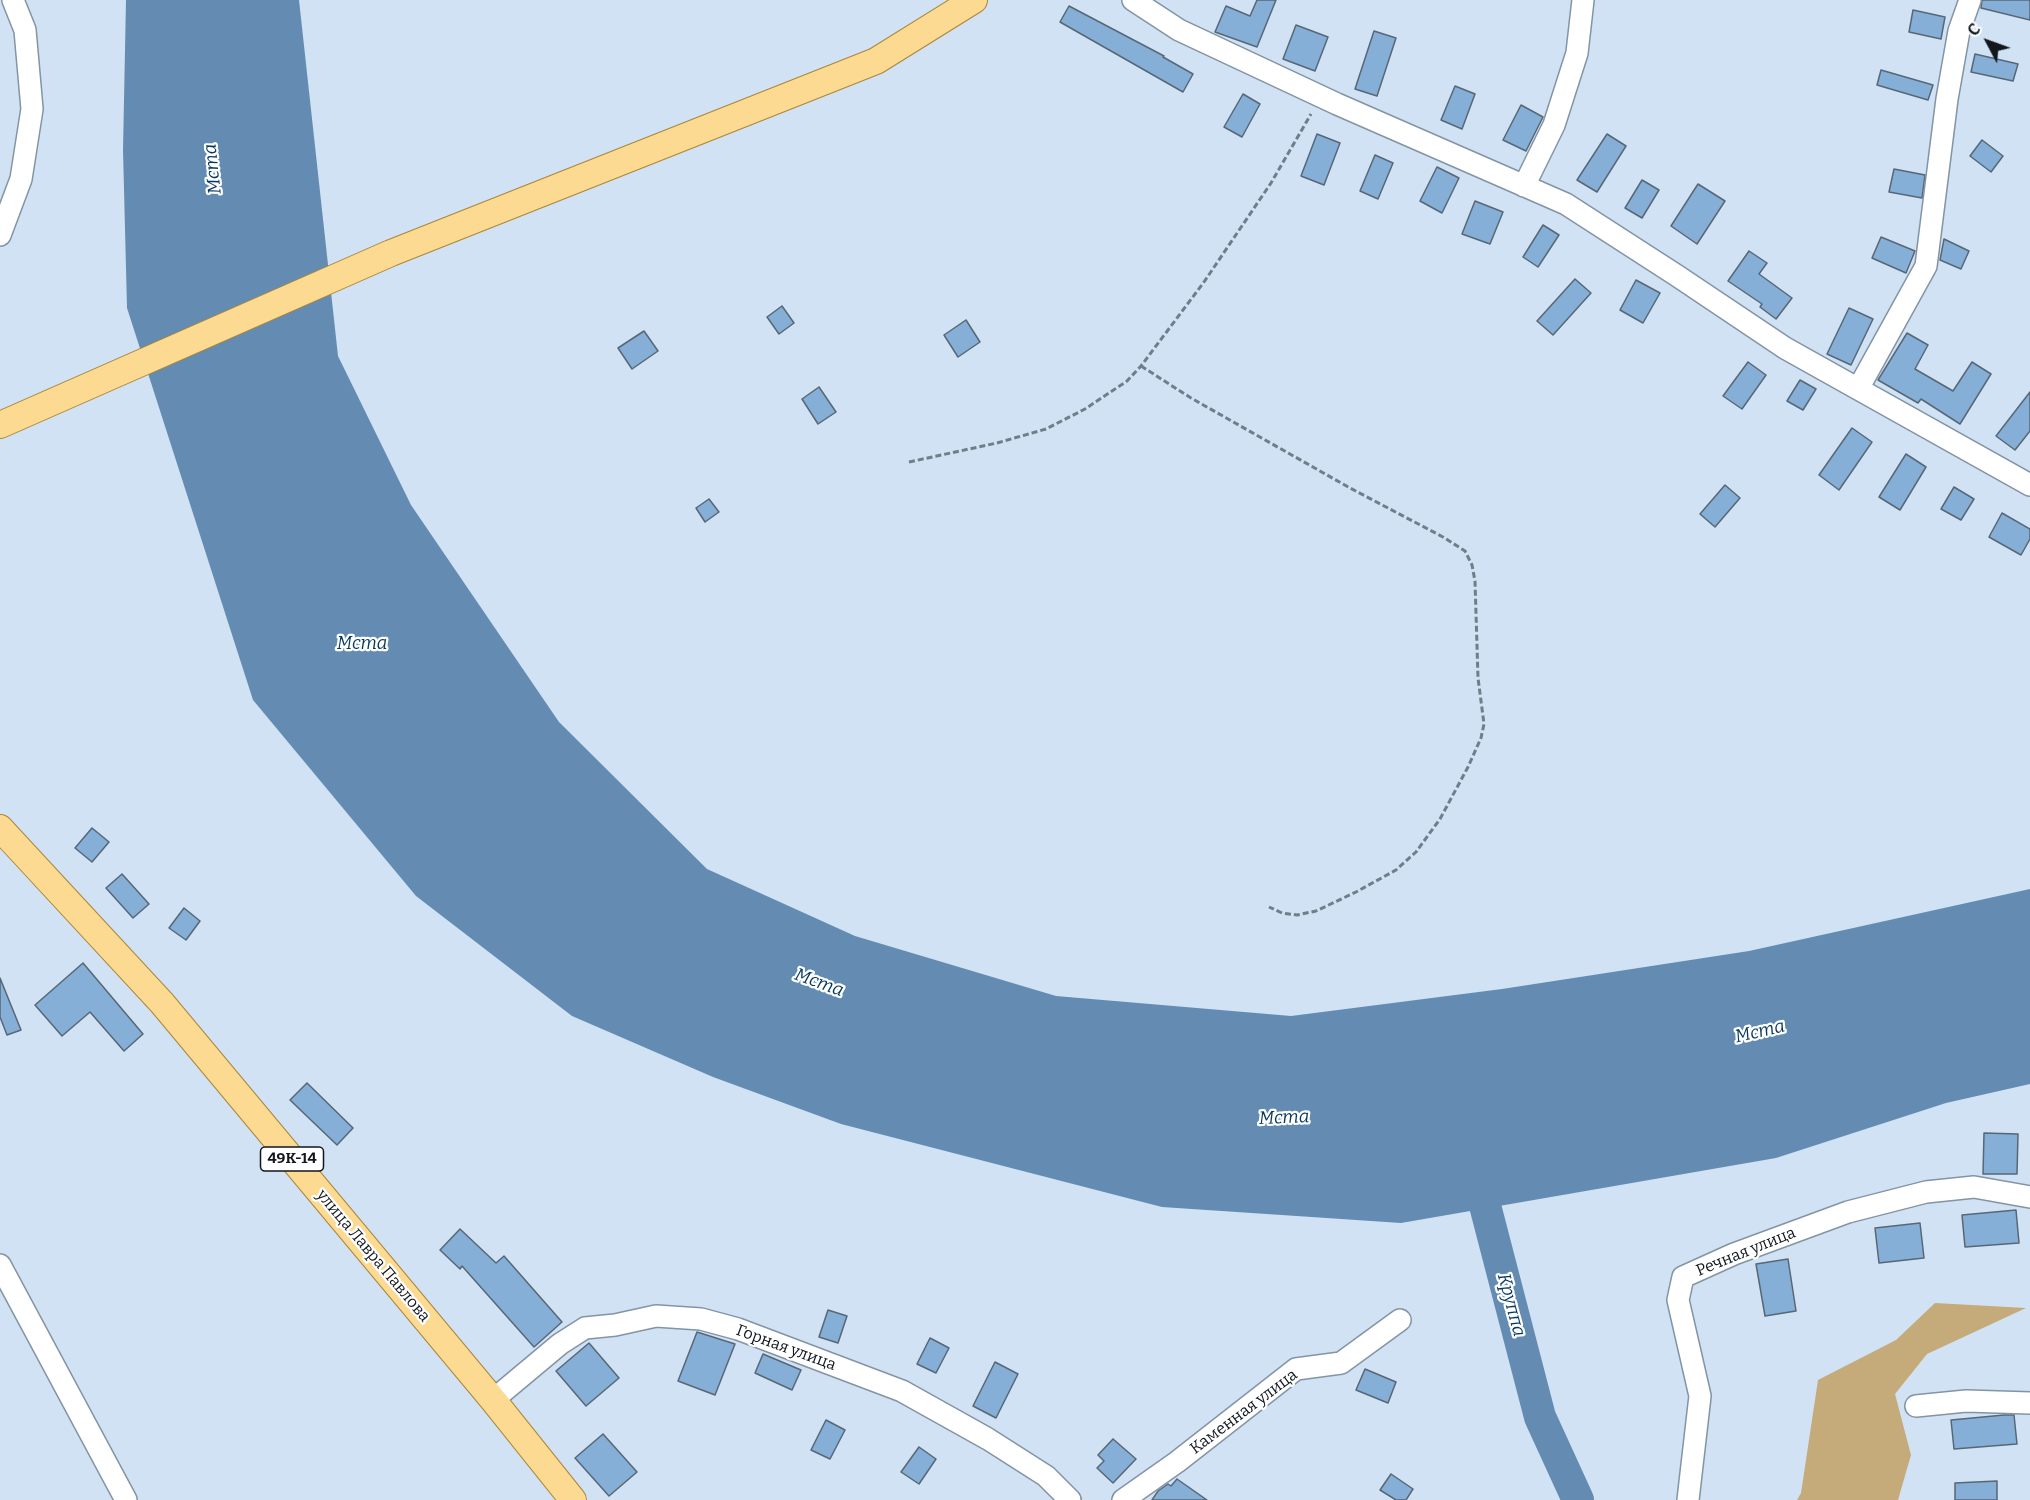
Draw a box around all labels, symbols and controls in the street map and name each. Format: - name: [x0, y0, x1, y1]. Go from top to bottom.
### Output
- north arrow: [1958, 12, 2018, 72]
- text: С: [1964, 20, 1985, 40]
- water label: Мста: [200, 143, 226, 195]
- water label: Мста: [337, 633, 387, 655]
- water label: Мста: [792, 964, 846, 1002]
- water label: Мста: [1733, 1016, 1787, 1048]
- water label: Мста: [1258, 1106, 1310, 1130]
- road number: 49К-14: [260, 1147, 324, 1171]
- street label: улица Лавра Павлова: [312, 1186, 434, 1326]
- street label: Речная улица: [1693, 1223, 1799, 1281]
- water label: Круппа: [1492, 1271, 1530, 1339]
- street label: Горная улица: [733, 1321, 839, 1375]
- street label: Каменная улица: [1187, 1365, 1301, 1459]

